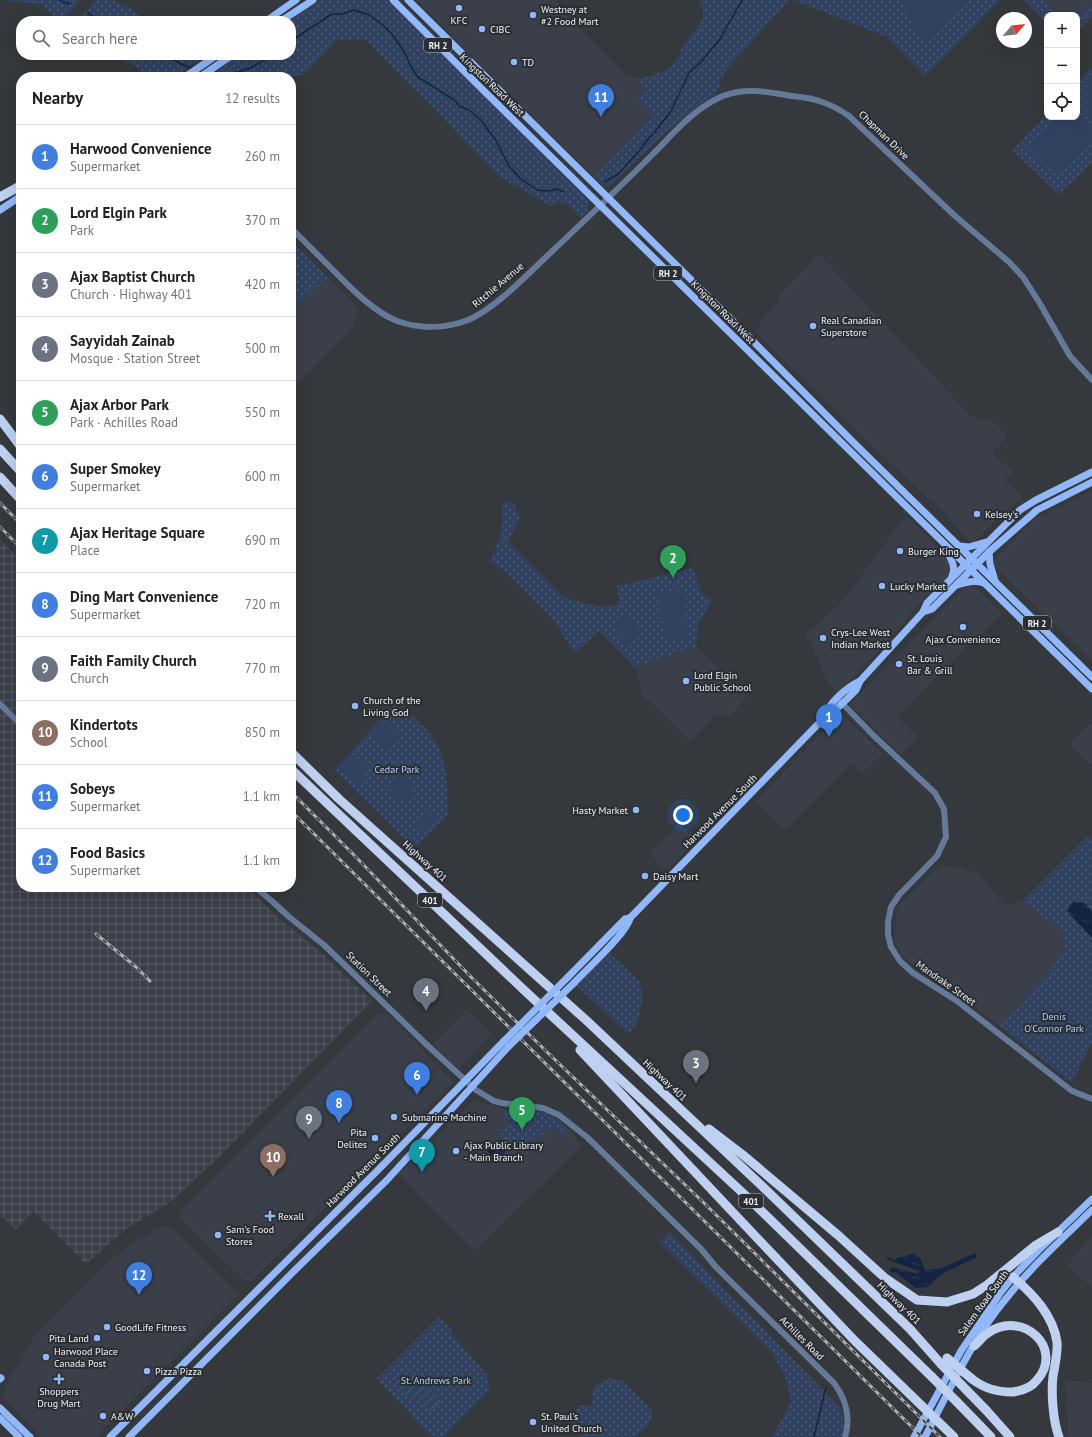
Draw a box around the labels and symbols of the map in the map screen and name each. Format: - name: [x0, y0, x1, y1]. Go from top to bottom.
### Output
- marker: KFC: [454, 3, 464, 13]
- place label: Westney at #2 Food Mart: [541, 3, 599, 28]
- marker: Westney at #2 Food Mart: [528, 10, 538, 20]
- north arrow: [996, 12, 1032, 48]
- place label: KFC: [451, 14, 468, 27]
- place label: CIBC: [490, 23, 510, 36]
- marker: CIBC: [477, 24, 487, 34]
- road number: RH 2: [424, 38, 452, 52]
- street label: Kingston Road West: [457, 51, 527, 120]
- place label: TD: [522, 56, 534, 69]
- marker: TD: [509, 57, 519, 67]
- pin: 11: [588, 84, 614, 117]
- street label: Chapman Drive: [856, 108, 912, 162]
- street label: Ritchie Avenue: [470, 260, 526, 310]
- road number: RH 2: [654, 266, 682, 280]
- street label: Kingston Road West: [688, 277, 758, 347]
- place label: Real Canadian Superstore: [821, 314, 882, 339]
- marker: Real Canadian Superstore: [808, 321, 818, 331]
- place label: Kelsey's: [985, 508, 1018, 521]
- marker: Kelsey's: [972, 509, 982, 519]
- pin: 2: [660, 545, 686, 578]
- place label: Burger King: [908, 545, 959, 558]
- marker: Burger King: [895, 546, 905, 556]
- place label: Lucky Market: [890, 580, 947, 593]
- marker: Lucky Market: [877, 581, 887, 591]
- road number: RH 2: [1023, 616, 1051, 630]
- marker: Ajax Convenience: [958, 622, 968, 632]
- place label: Crys-Lee West Indian Market: [831, 626, 891, 651]
- marker: Crys-Lee West Indian Market: [818, 633, 828, 643]
- place label: Ajax Convenience: [925, 633, 1001, 646]
- place label: St. Louis Bar & Grill: [907, 652, 953, 677]
- marker: St. Louis Bar & Grill: [894, 659, 904, 669]
- place label: Lord Elgin Public School: [694, 669, 752, 694]
- marker: Lord Elgin Public School: [681, 676, 691, 686]
- place label: Church of the Living God: [363, 694, 421, 719]
- marker: Church of the Living God: [350, 701, 360, 711]
- pin: 1: [816, 704, 842, 737]
- park label: Cedar Park: [374, 763, 420, 776]
- street label: Harwood Avenue South: [680, 771, 760, 851]
- place label: Hasty Market: [572, 804, 629, 817]
- marker: Hasty Market: [631, 805, 641, 815]
- your location: [673, 805, 693, 825]
- street label: Highway 401: [400, 837, 450, 885]
- place label: Daisy Mart: [653, 870, 699, 883]
- marker: Daisy Mart: [640, 871, 650, 881]
- road number: 401: [418, 893, 442, 907]
- street label: Station Street: [343, 949, 395, 1000]
- street label: Mandrake Street: [914, 958, 979, 1009]
- pin: 4: [413, 978, 439, 1011]
- park label: Denis O'Connor Park: [1024, 1010, 1084, 1035]
- pin: 3: [683, 1050, 709, 1083]
- street label: Highway 401: [640, 1056, 690, 1104]
- pin: 6: [404, 1062, 430, 1095]
- pin: 8: [326, 1090, 352, 1123]
- pin: 5: [509, 1097, 535, 1130]
- pin: 9: [296, 1106, 322, 1139]
- place label: Submarine Machine: [402, 1111, 487, 1124]
- marker: Submarine Machine: [389, 1112, 399, 1122]
- place label: Pita Delites: [337, 1126, 367, 1151]
- street label: Harwood Avenue South: [323, 1130, 403, 1210]
- marker: Pita Delites: [370, 1133, 380, 1143]
- pin: 7: [409, 1139, 435, 1172]
- place label: Ajax Public Library - Main Branch: [464, 1139, 544, 1164]
- pin: 10: [260, 1144, 286, 1177]
- marker: Ajax Public Library - Main Branch: [451, 1146, 461, 1156]
- road number: 401: [739, 1194, 763, 1208]
- place label: Rexall: [278, 1210, 304, 1223]
- marker: Rexall: [265, 1211, 275, 1221]
- place label: Sam's Food Stores: [226, 1223, 274, 1248]
- marker: Sam's Food Stores: [213, 1230, 223, 1240]
- pin: 12: [126, 1262, 152, 1295]
- street label: Salem Road South: [955, 1268, 1011, 1338]
- street label: Highway 401: [874, 1279, 924, 1327]
- street label: Achilles Road: [777, 1313, 827, 1363]
- place label: GoodLife Fitness: [115, 1321, 186, 1334]
- marker: GoodLife Fitness: [102, 1322, 112, 1332]
- place label: Pita Land: [49, 1332, 89, 1345]
- marker: Pita Land: [92, 1333, 102, 1343]
- place label: Harwood Place Canada Post: [54, 1345, 118, 1370]
- marker: Harwood Place Canada Post: [41, 1352, 51, 1362]
- place label: Pizza Pizza: [155, 1365, 202, 1378]
- marker: Pizza Pizza: [142, 1366, 152, 1376]
- marker: Shoppers Drug Mart: [54, 1374, 64, 1384]
- park label: St. Andrews Park: [401, 1374, 471, 1387]
- place label: Shoppers Drug Mart: [37, 1385, 81, 1410]
- place label: A&W: [111, 1410, 134, 1423]
- place label: St. Paul's United Church: [541, 1410, 602, 1435]
- marker: A&W: [98, 1411, 108, 1421]
- marker: St. Paul's United Church: [528, 1417, 538, 1427]

